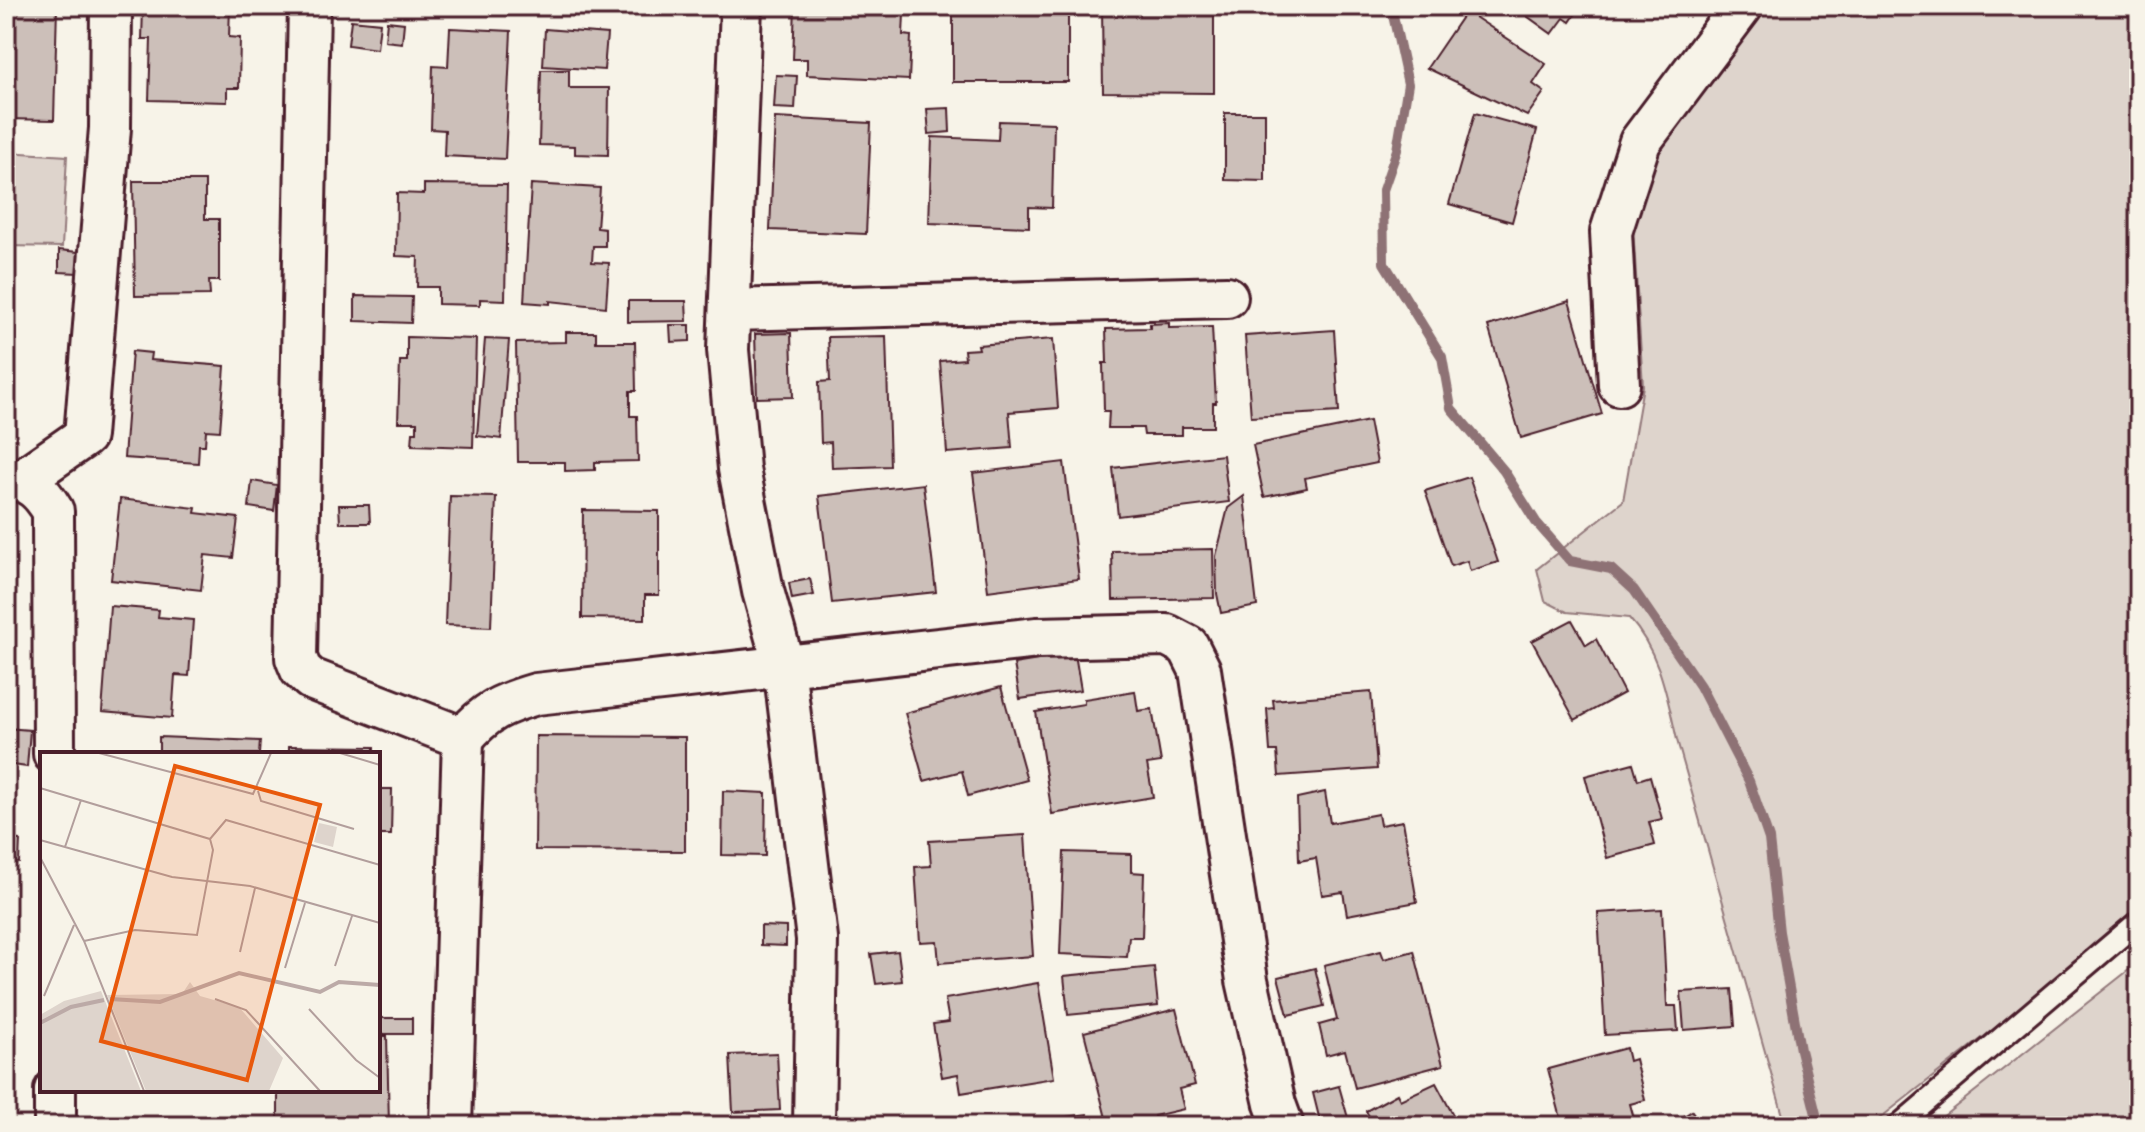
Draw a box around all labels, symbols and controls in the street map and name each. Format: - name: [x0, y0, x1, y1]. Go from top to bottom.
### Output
- inset map: [40, 752, 380, 1092]

